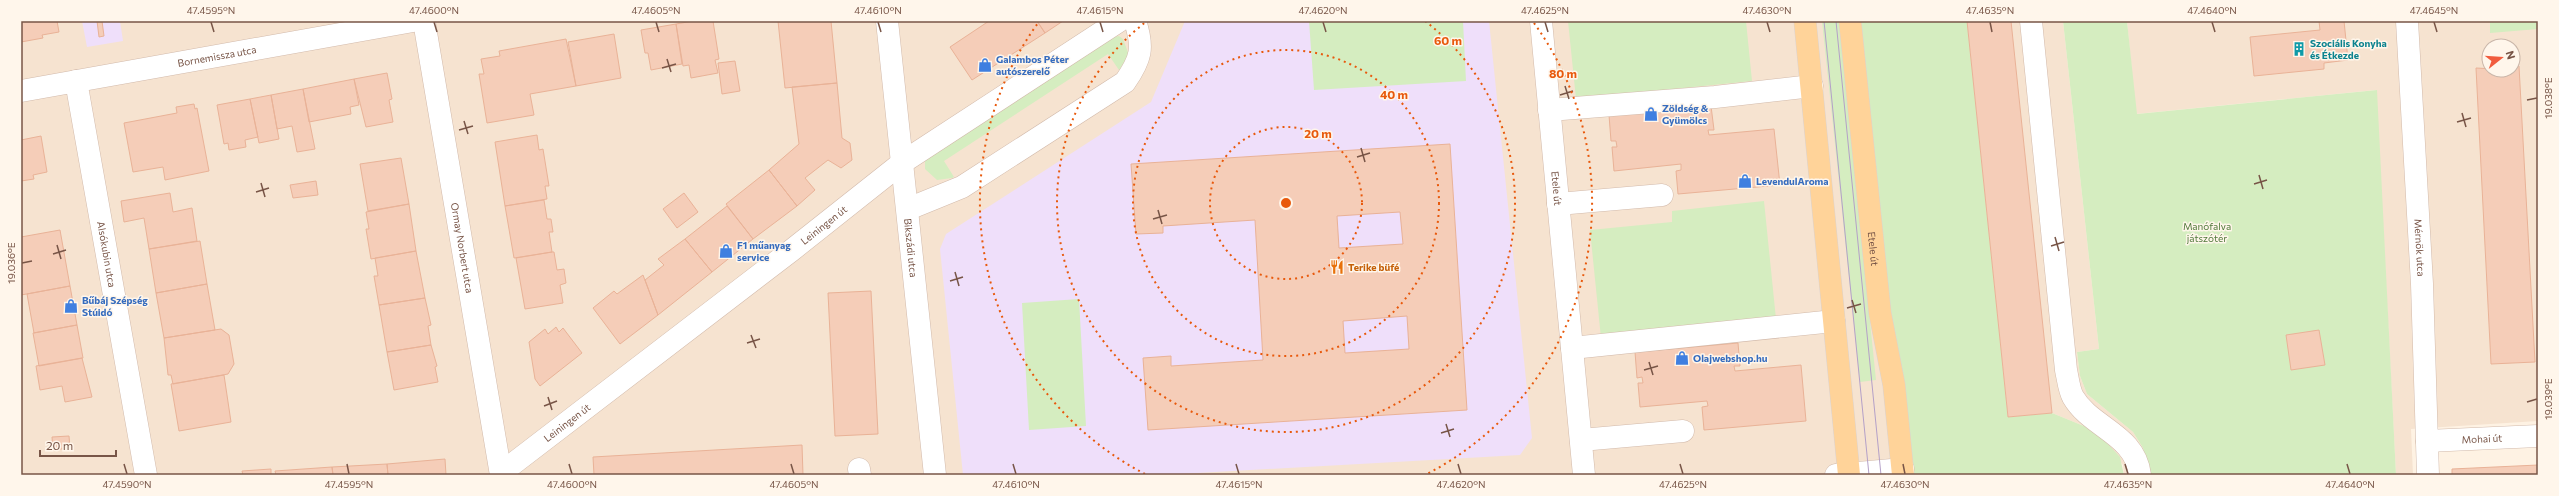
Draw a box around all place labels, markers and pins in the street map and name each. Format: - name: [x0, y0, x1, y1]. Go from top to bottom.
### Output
- place label: Szociális Konyha és Étkezde: [2310, 37, 2387, 61]
- building icon: Szociális Konyha és Étkezde: [2291, 41, 2307, 57]
- place label: Galambos Péter autószerelő: [996, 53, 1069, 77]
- shop icon: Galambos Péter autószerelő: [977, 57, 993, 73]
- place label: Zöldség & Gyümölcs: [1662, 102, 1709, 126]
- shop icon: Zöldség & Gyümölcs: [1643, 106, 1659, 122]
- shop icon: LevendulAroma: [1737, 173, 1753, 189]
- place label: LevendulAroma: [1756, 175, 1829, 187]
- centre of rings: [1279, 196, 1293, 210]
- place label: F1 műanyag service: [737, 239, 791, 263]
- shop icon: F1 műanyag service: [718, 243, 734, 259]
- restaurant icon: Terike büfé: [1329, 259, 1345, 275]
- place label: Terike büfé: [1348, 261, 1399, 273]
- place label: Bűbáj Szépség Stúidó: [82, 294, 148, 318]
- shop icon: Bűbáj Szépség Stúidó: [63, 298, 79, 314]
- shop icon: Olajwebshop.hu: [1674, 350, 1690, 366]
- place label: Olajwebshop.hu: [1693, 352, 1768, 364]

